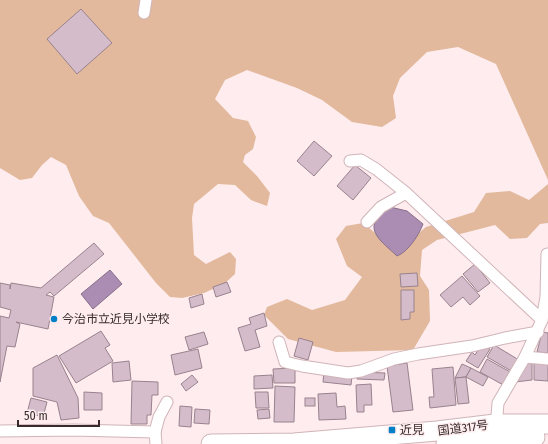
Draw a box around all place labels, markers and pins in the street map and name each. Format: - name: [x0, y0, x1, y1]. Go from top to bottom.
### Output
- place label: 今治市立近見小学校: [62, 312, 170, 326]
- marker: 今治市立近見小学校: [49, 314, 59, 324]
- place label: 近見: [400, 423, 424, 437]
- marker: 近見: [387, 425, 397, 435]

